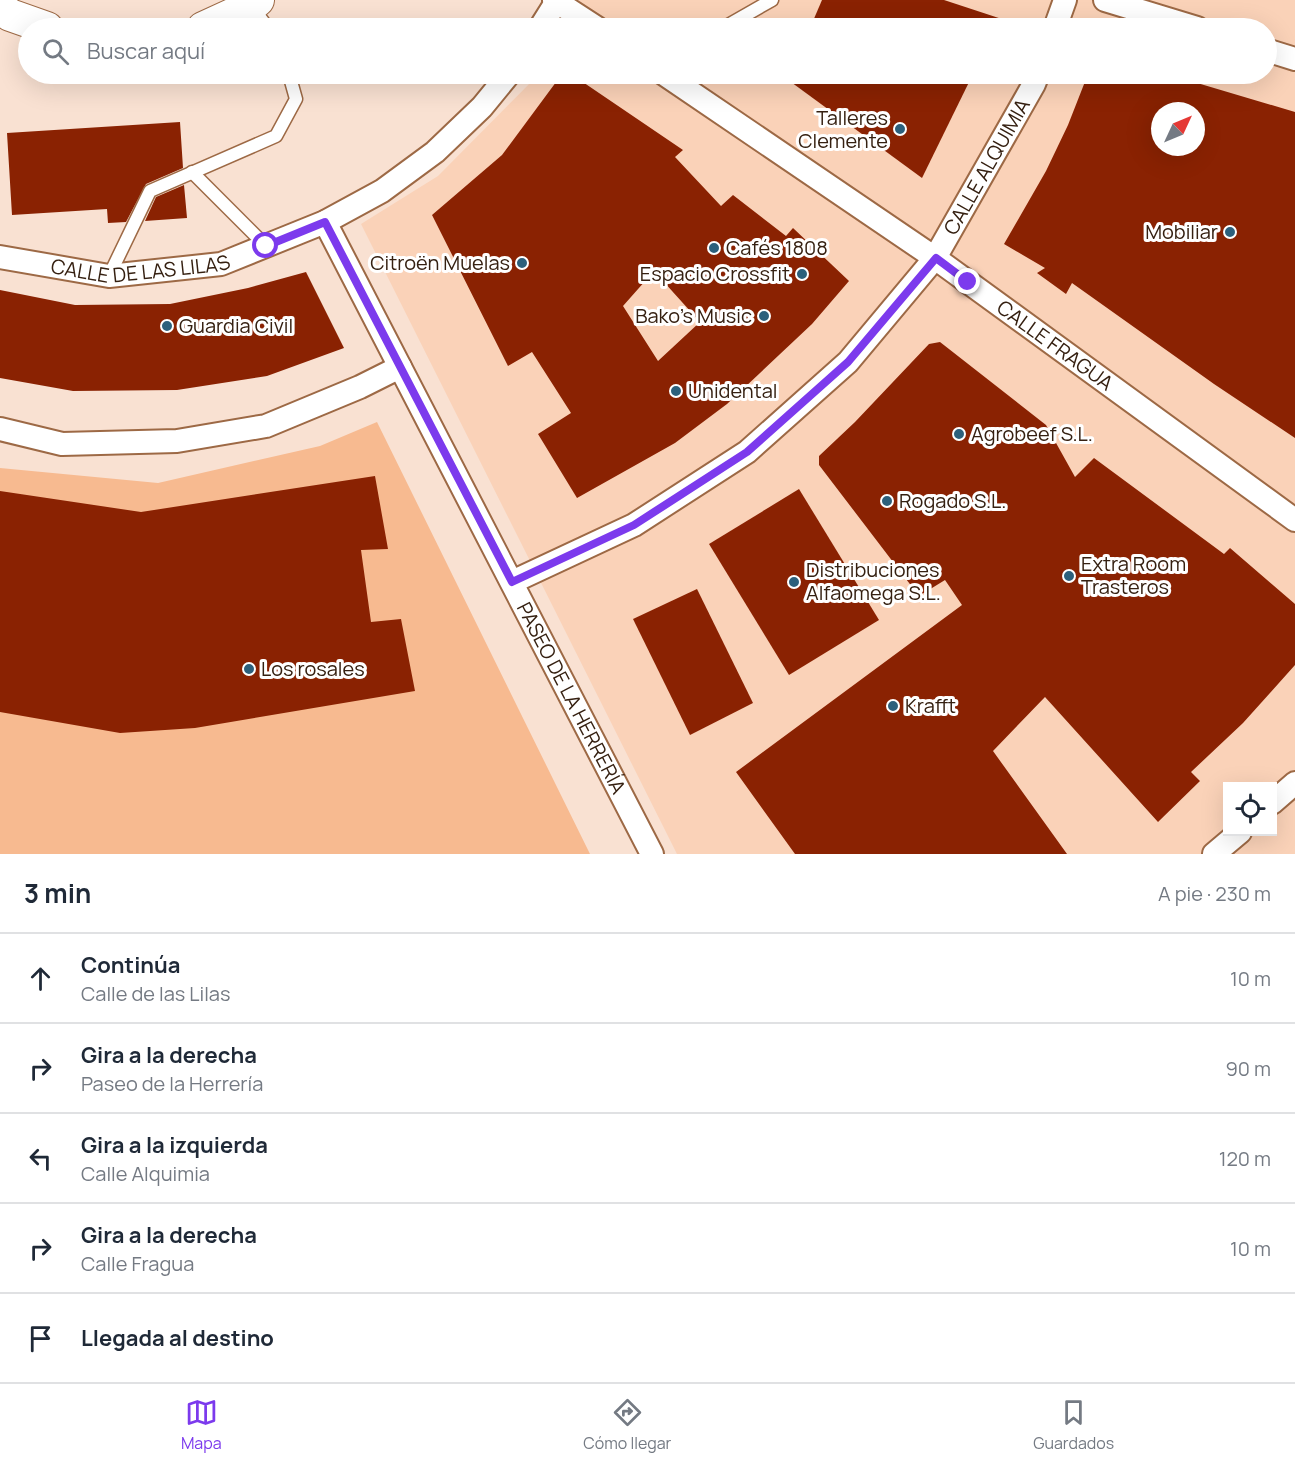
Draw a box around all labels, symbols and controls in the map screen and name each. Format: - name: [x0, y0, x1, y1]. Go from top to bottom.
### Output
- search box: [18, 18, 1277, 84]
- icon: search: [39, 35, 72, 68]
- text: Buscar aquí: [87, 36, 205, 66]
- street label: CALLE ALQUIMIA: [937, 93, 1036, 239]
- north arrow: [1151, 102, 1205, 156]
- place label: Talleres Clemente: [798, 104, 888, 154]
- marker: Talleres Clemente: [893, 122, 907, 136]
- place label: Mobiliar: [1145, 218, 1218, 245]
- marker: Mobiliar: [1223, 225, 1237, 239]
- route start: [252, 232, 278, 258]
- place label: Cafés 1808: [726, 234, 828, 261]
- marker: Cafés 1808: [707, 241, 721, 255]
- street label: CALLE DE LAS LILAS: [49, 248, 234, 289]
- place label: Citroën Muelas: [370, 249, 510, 276]
- marker: Citroën Muelas: [515, 256, 529, 270]
- place label: Espacio Crossfit: [640, 260, 790, 287]
- marker: Espacio Crossfit: [795, 267, 809, 281]
- route end: [954, 268, 980, 294]
- street label: CALLE FRAGUA: [992, 294, 1119, 397]
- place label: Bako's Music: [635, 302, 752, 329]
- marker: Bako's Music: [757, 309, 771, 323]
- place label: Guardia Civil: [179, 312, 293, 339]
- marker: Guardia Civil: [160, 319, 174, 333]
- place label: Unidental: [688, 377, 778, 404]
- marker: Unidental: [669, 384, 683, 398]
- place label: Agrobeef S.L.: [971, 420, 1093, 447]
- marker: Agrobeef S.L.: [952, 427, 966, 441]
- place label: Rogado S.L.: [899, 487, 1006, 514]
- marker: Rogado S.L.: [880, 494, 894, 508]
- place label: Extra Room Trasteros: [1081, 550, 1186, 600]
- place label: Distribuciones Alfaomega S.L.: [806, 556, 941, 606]
- marker: Extra Room Trasteros: [1062, 569, 1076, 583]
- marker: Distribuciones Alfaomega S.L.: [787, 575, 801, 589]
- street label: PASEO DE LA HERRERÍA: [511, 597, 633, 799]
- place label: Los rosales: [261, 655, 365, 682]
- marker: Los rosales: [242, 662, 256, 676]
- place label: Krafft: [905, 692, 956, 719]
- marker: Krafft: [886, 699, 900, 713]
- map controls: [1223, 782, 1277, 836]
- button: locate: [1223, 782, 1277, 836]
- text: 3 min: [24, 875, 91, 911]
- text: A pie · 230 m: [1158, 880, 1271, 907]
- text: Continúa: [81, 950, 181, 980]
- icon: ahead: [24, 962, 57, 995]
- text: 10 m: [1230, 965, 1271, 992]
- text: Calle de las Lilas: [81, 980, 230, 1007]
- text: Gira a la derecha: [81, 1040, 257, 1070]
- icon: right: [24, 1052, 57, 1085]
- text: 90 m: [1225, 1055, 1271, 1082]
- text: Paseo de la Herrería: [81, 1070, 263, 1097]
- text: Gira a la izquierda: [81, 1130, 268, 1160]
- icon: left: [24, 1142, 57, 1175]
- text: 120 m: [1219, 1145, 1271, 1172]
- text: Calle Alquimia: [81, 1160, 210, 1187]
- text: Gira a la derecha: [81, 1220, 257, 1250]
- icon: right: [24, 1232, 57, 1265]
- text: 10 m: [1230, 1235, 1271, 1262]
- text: Calle Fragua: [81, 1250, 194, 1277]
- icon: arrive: [24, 1322, 57, 1355]
- text: Llegada al destino: [81, 1323, 274, 1353]
- tab: Mapa: [181, 1396, 222, 1454]
- tab: Cómo llegar: [583, 1396, 671, 1454]
- tab: Guardados: [1033, 1396, 1114, 1454]

